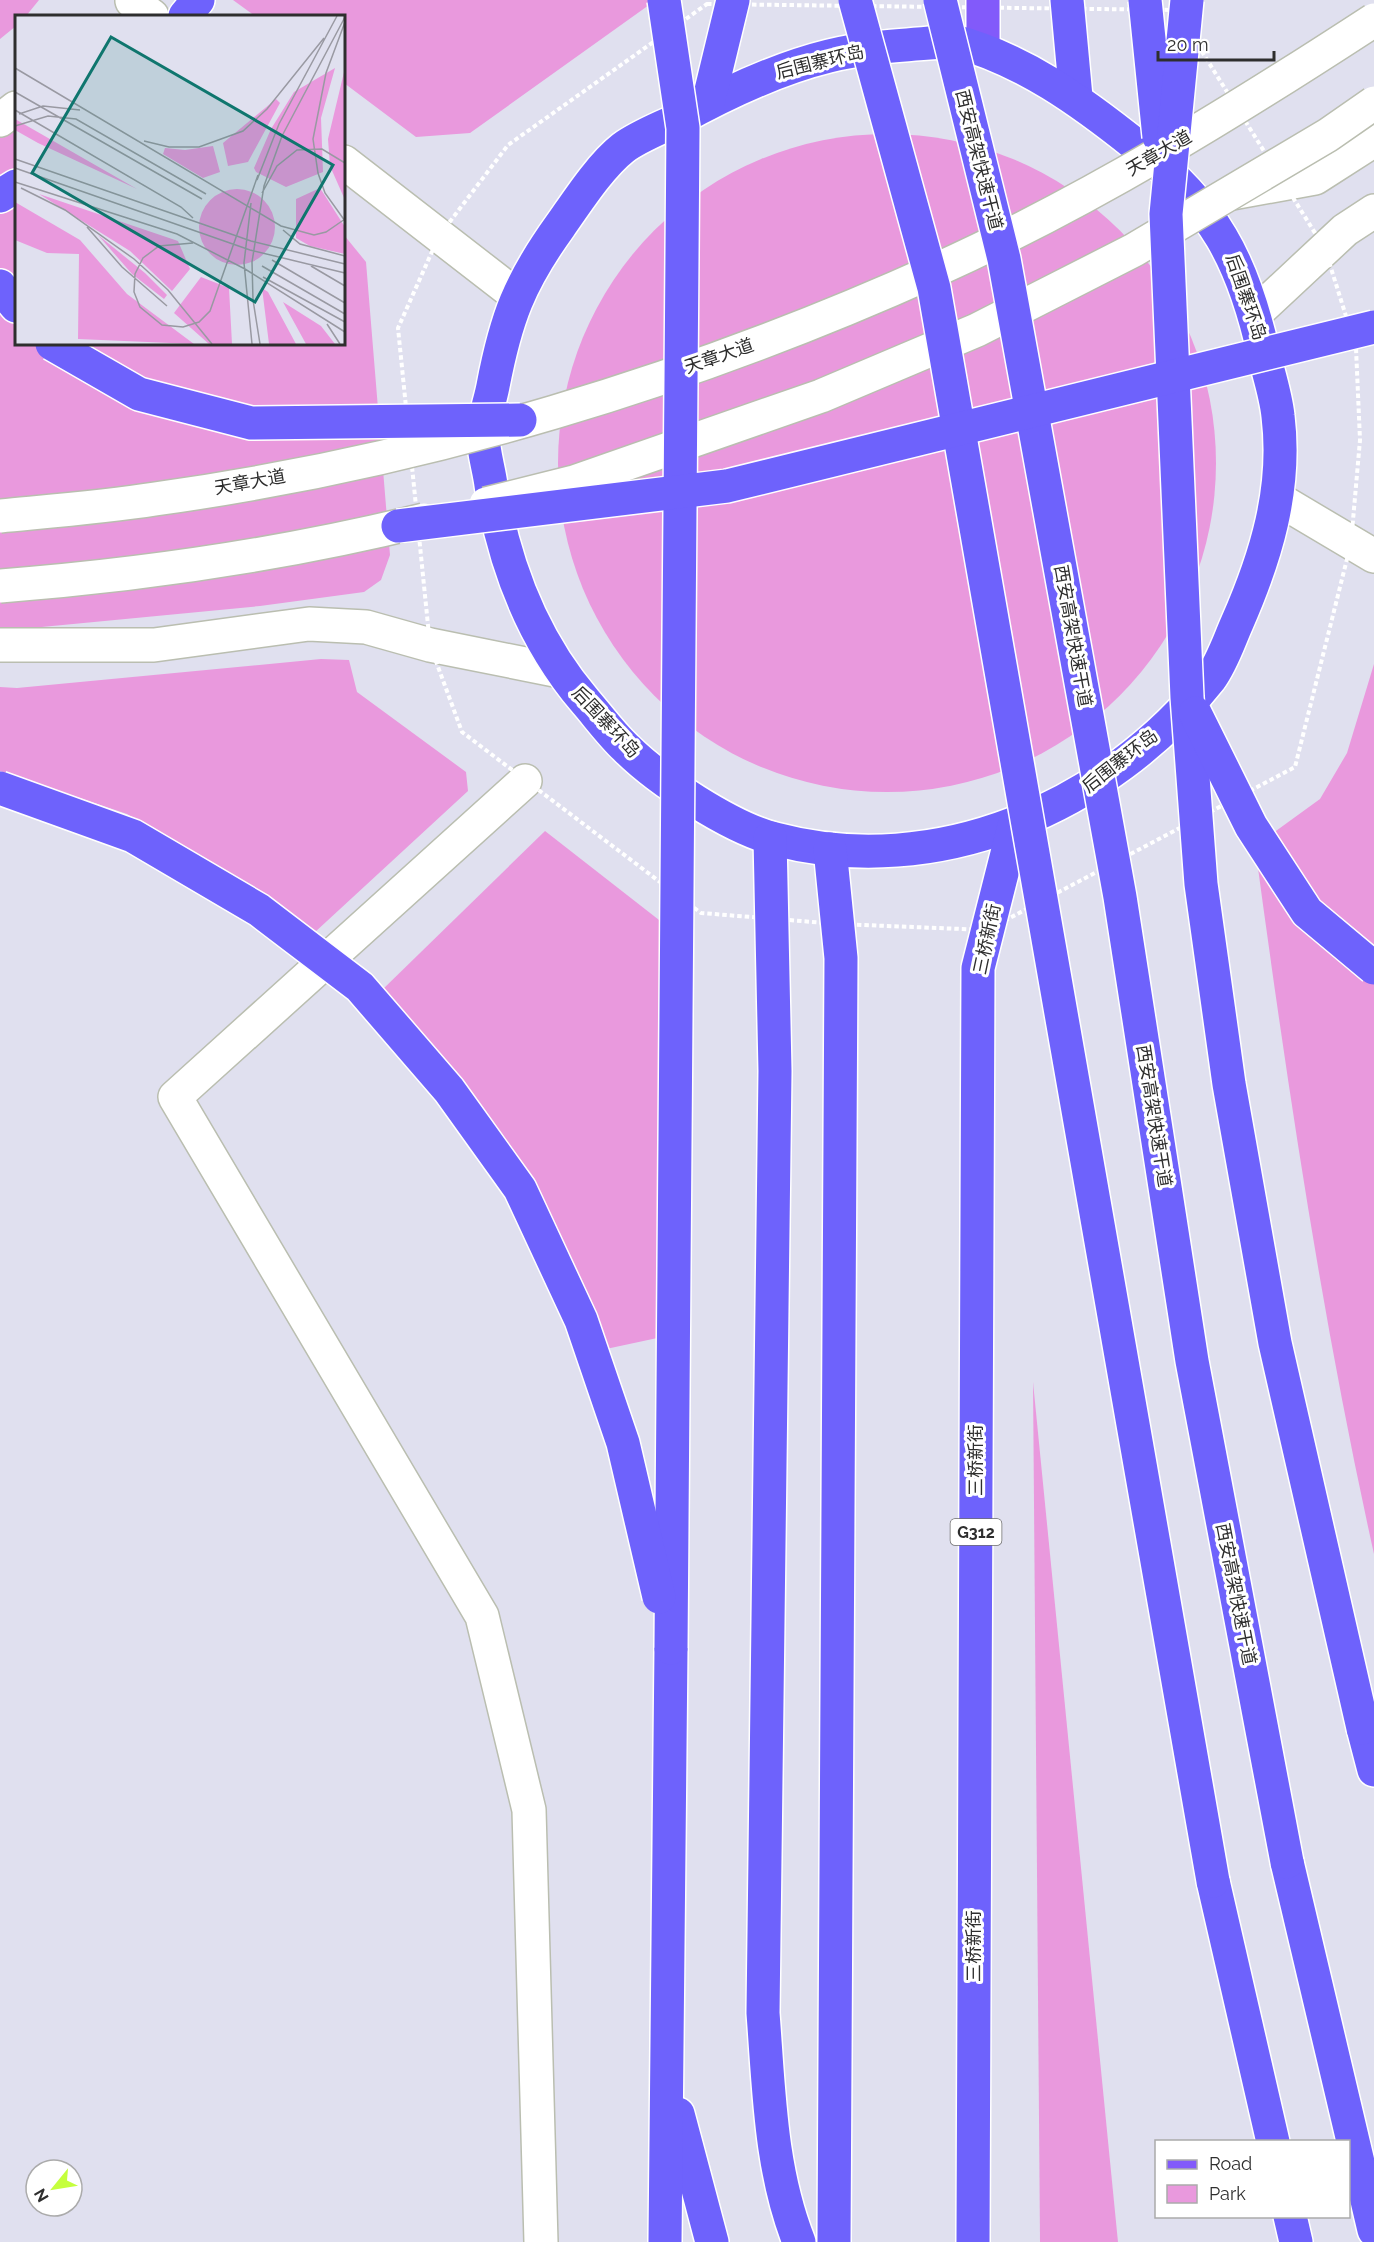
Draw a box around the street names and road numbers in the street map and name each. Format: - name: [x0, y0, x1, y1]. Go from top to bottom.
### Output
- street label: 后围寨环岛: [774, 40, 866, 83]
- street label: 西安高架快速干道: [952, 87, 1007, 232]
- street label: 天章大道: [1122, 125, 1195, 180]
- street label: 后围寨环岛: [1222, 251, 1271, 343]
- street label: 天章大道: [681, 334, 756, 377]
- street label: 天章大道: [213, 465, 287, 498]
- street label: 西安高架快速干道: [1051, 563, 1096, 709]
- street label: 后围寨环岛: [568, 682, 645, 762]
- street label: 后围寨环岛: [1078, 725, 1162, 797]
- street label: 三桥新街: [969, 901, 1004, 976]
- street label: 西安高架快速干道: [1133, 1043, 1176, 1189]
- street label: 三桥新街: [965, 1424, 986, 1496]
- road number: G312: [950, 1519, 1002, 1545]
- street label: 西安高架快速干道: [1212, 1521, 1261, 1667]
- street label: 三桥新街: [963, 1910, 984, 1982]

